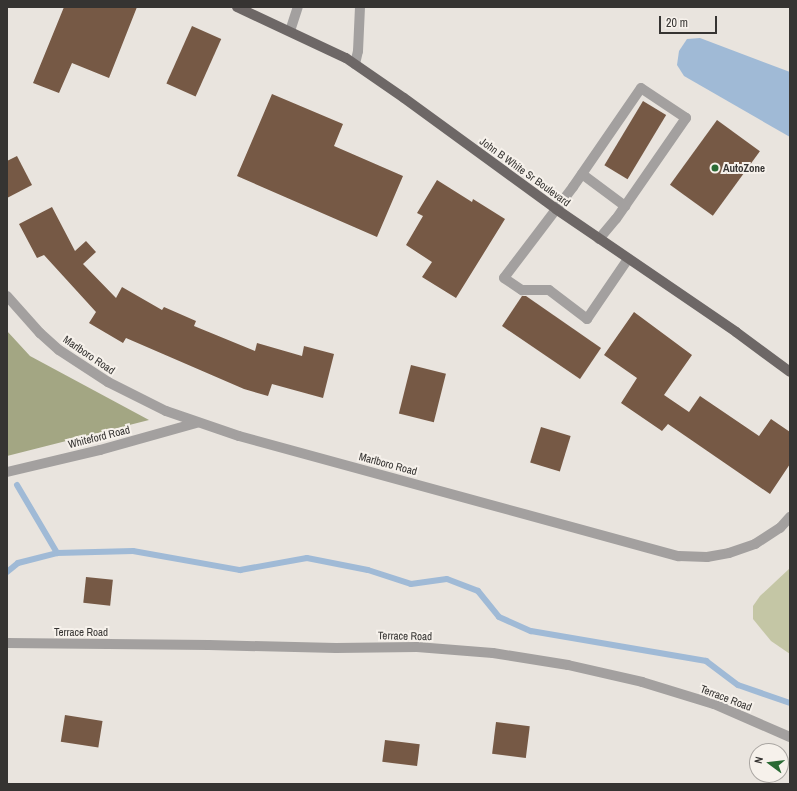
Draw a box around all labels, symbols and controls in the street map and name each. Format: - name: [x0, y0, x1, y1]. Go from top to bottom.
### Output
- scale bar: [661, 8, 719, 34]
- text: 20 m: [666, 15, 688, 31]
- street label: John B White Sr Boulevard: [477, 135, 573, 209]
- place label: AutoZone: [723, 161, 765, 175]
- marker: AutoZone: [710, 163, 720, 173]
- street label: Marlboro Road: [61, 333, 117, 377]
- street label: Whiteford Road: [67, 423, 131, 451]
- street label: Marlboro Road: [357, 450, 419, 478]
- street label: Terrace Road: [54, 625, 108, 639]
- street label: Terrace Road: [378, 629, 432, 643]
- street label: Terrace Road: [698, 682, 754, 714]
- north arrow: [749, 743, 789, 783]
- text: N: [751, 755, 766, 765]

